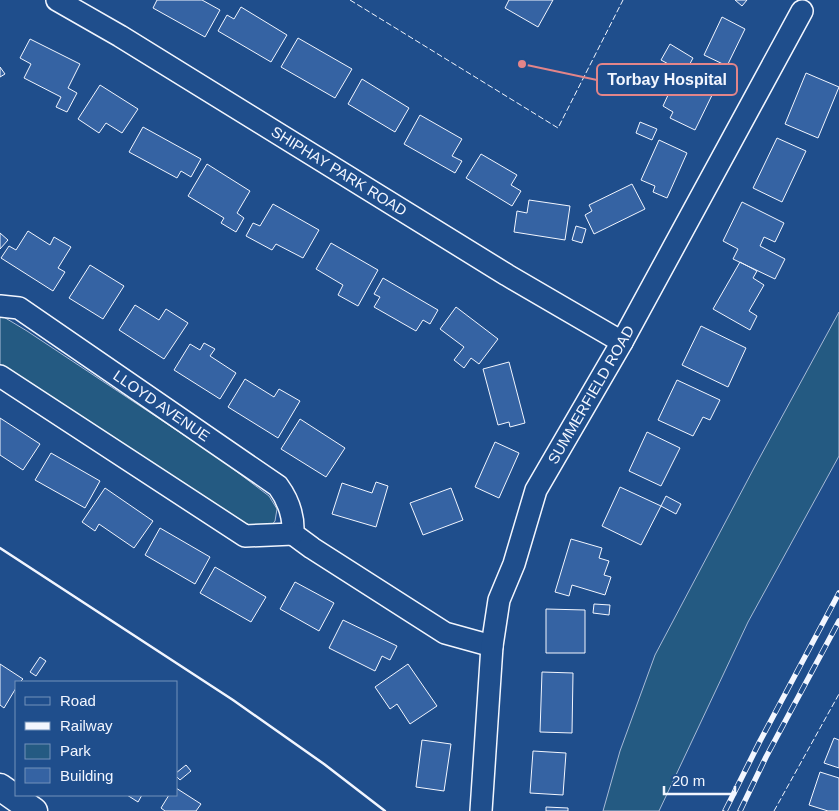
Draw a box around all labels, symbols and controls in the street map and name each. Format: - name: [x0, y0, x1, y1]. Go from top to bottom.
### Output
- callout: Torbay Hospital: [597, 64, 737, 95]
- text: Torbay Hospital: [607, 71, 727, 88]
- street label: SHIPHAY PARK ROAD: [268, 123, 410, 219]
- street label: SUMMERFIELD ROAD: [544, 323, 637, 467]
- street label: LLOYD AVENUE: [110, 366, 213, 445]
- legend: [15, 681, 178, 796]
- text: Road: [60, 692, 96, 709]
- text: Railway: [60, 717, 113, 734]
- text: Park: [60, 742, 91, 759]
- scale bar: [664, 764, 735, 796]
- text: Building: [60, 767, 113, 784]
- text: 20 m: [672, 772, 705, 789]

